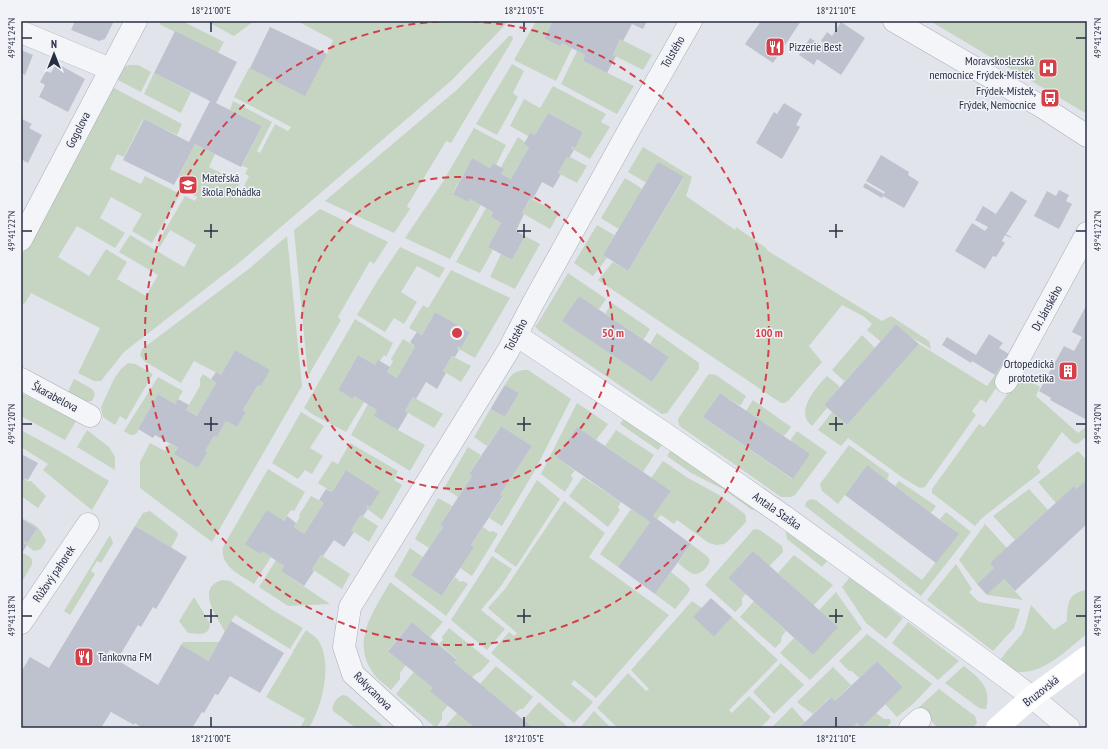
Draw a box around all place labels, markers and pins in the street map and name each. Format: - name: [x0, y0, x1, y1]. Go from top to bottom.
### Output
- restaurant icon: Pizzerie Best: [764, 36, 786, 58]
- place label: Pizzerie Best: [789, 39, 843, 54]
- place label: Moravskoslezská nemocnice Frýdek-Místek: [929, 53, 1034, 82]
- hospital icon: Moravskoslezská nemocnice Frýdek-Místek: [1037, 57, 1059, 79]
- place label: Frýdek-Místek, Frýdek, Nemocnice: [959, 83, 1036, 112]
- bus stop icon: Frýdek-Místek, Frýdek, Nemocnice: [1039, 87, 1061, 109]
- place label: Mateřská škola Pohádka: [202, 170, 261, 199]
- school or university icon: Mateřská škola Pohádka: [177, 174, 199, 196]
- centre of rings: [450, 326, 464, 340]
- place label: Ortopedická prototetika: [1004, 356, 1054, 385]
- building icon: Ortopedická prototetika: [1057, 360, 1079, 382]
- restaurant icon: Tankovna FM: [73, 646, 95, 668]
- place label: Tankovna FM: [98, 649, 152, 664]

